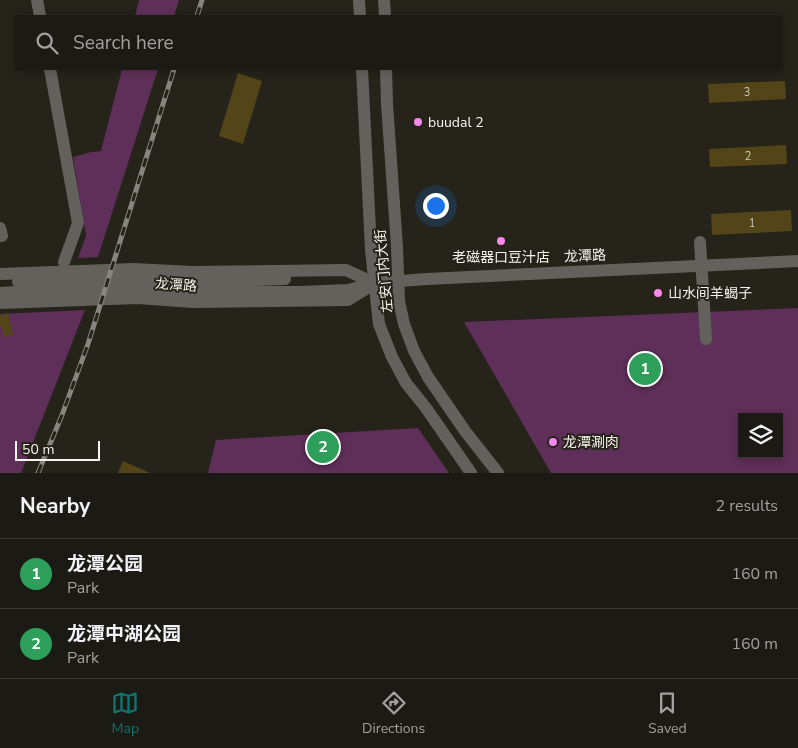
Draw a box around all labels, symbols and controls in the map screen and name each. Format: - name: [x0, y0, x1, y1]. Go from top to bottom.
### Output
- search box: [15, 15, 783, 70]
- icon: search: [33, 29, 61, 57]
- text: Search here: [73, 30, 174, 56]
- house number: 3: [744, 85, 750, 100]
- place label: buudal 2: [428, 113, 484, 132]
- marker: buudal 2: [412, 116, 424, 128]
- house number: 2: [745, 149, 751, 164]
- your location: [423, 193, 449, 219]
- house number: 1: [749, 216, 755, 231]
- street label: 左安门内大街: [371, 228, 397, 314]
- marker: 老磁器口豆汁店: [495, 235, 507, 247]
- street label: 龙潭路: [564, 245, 606, 267]
- place label: 老磁器口豆汁店: [452, 248, 550, 267]
- street label: 龙潭路: [154, 274, 198, 296]
- place label: 山水间羊蝎子: [668, 284, 752, 303]
- marker: 山水间羊蝎子: [652, 287, 664, 299]
- pin: 1: [629, 350, 661, 388]
- map controls: [738, 413, 783, 458]
- button: layers: [738, 413, 783, 458]
- pin: 2: [307, 428, 339, 466]
- place label: 龙潭涮肉: [563, 433, 619, 452]
- marker: 龙潭涮肉: [547, 436, 559, 448]
- scale bar: [15, 438, 100, 461]
- text: 50 m: [22, 440, 54, 459]
- text: Nearby: [20, 492, 90, 520]
- text: 2 results: [716, 495, 778, 517]
- text: 龙潭公园: [67, 551, 143, 577]
- text: 1: [31, 563, 41, 585]
- text: 160 m: [731, 563, 778, 585]
- text: Park: [67, 577, 99, 599]
- text: 龙潭中湖公园: [67, 621, 181, 647]
- text: 2: [31, 633, 41, 655]
- text: 160 m: [731, 633, 778, 655]
- text: Park: [67, 647, 99, 669]
- tab: Map: [111, 689, 139, 738]
- tab: Directions: [362, 689, 425, 738]
- tab: Saved: [648, 689, 687, 738]

